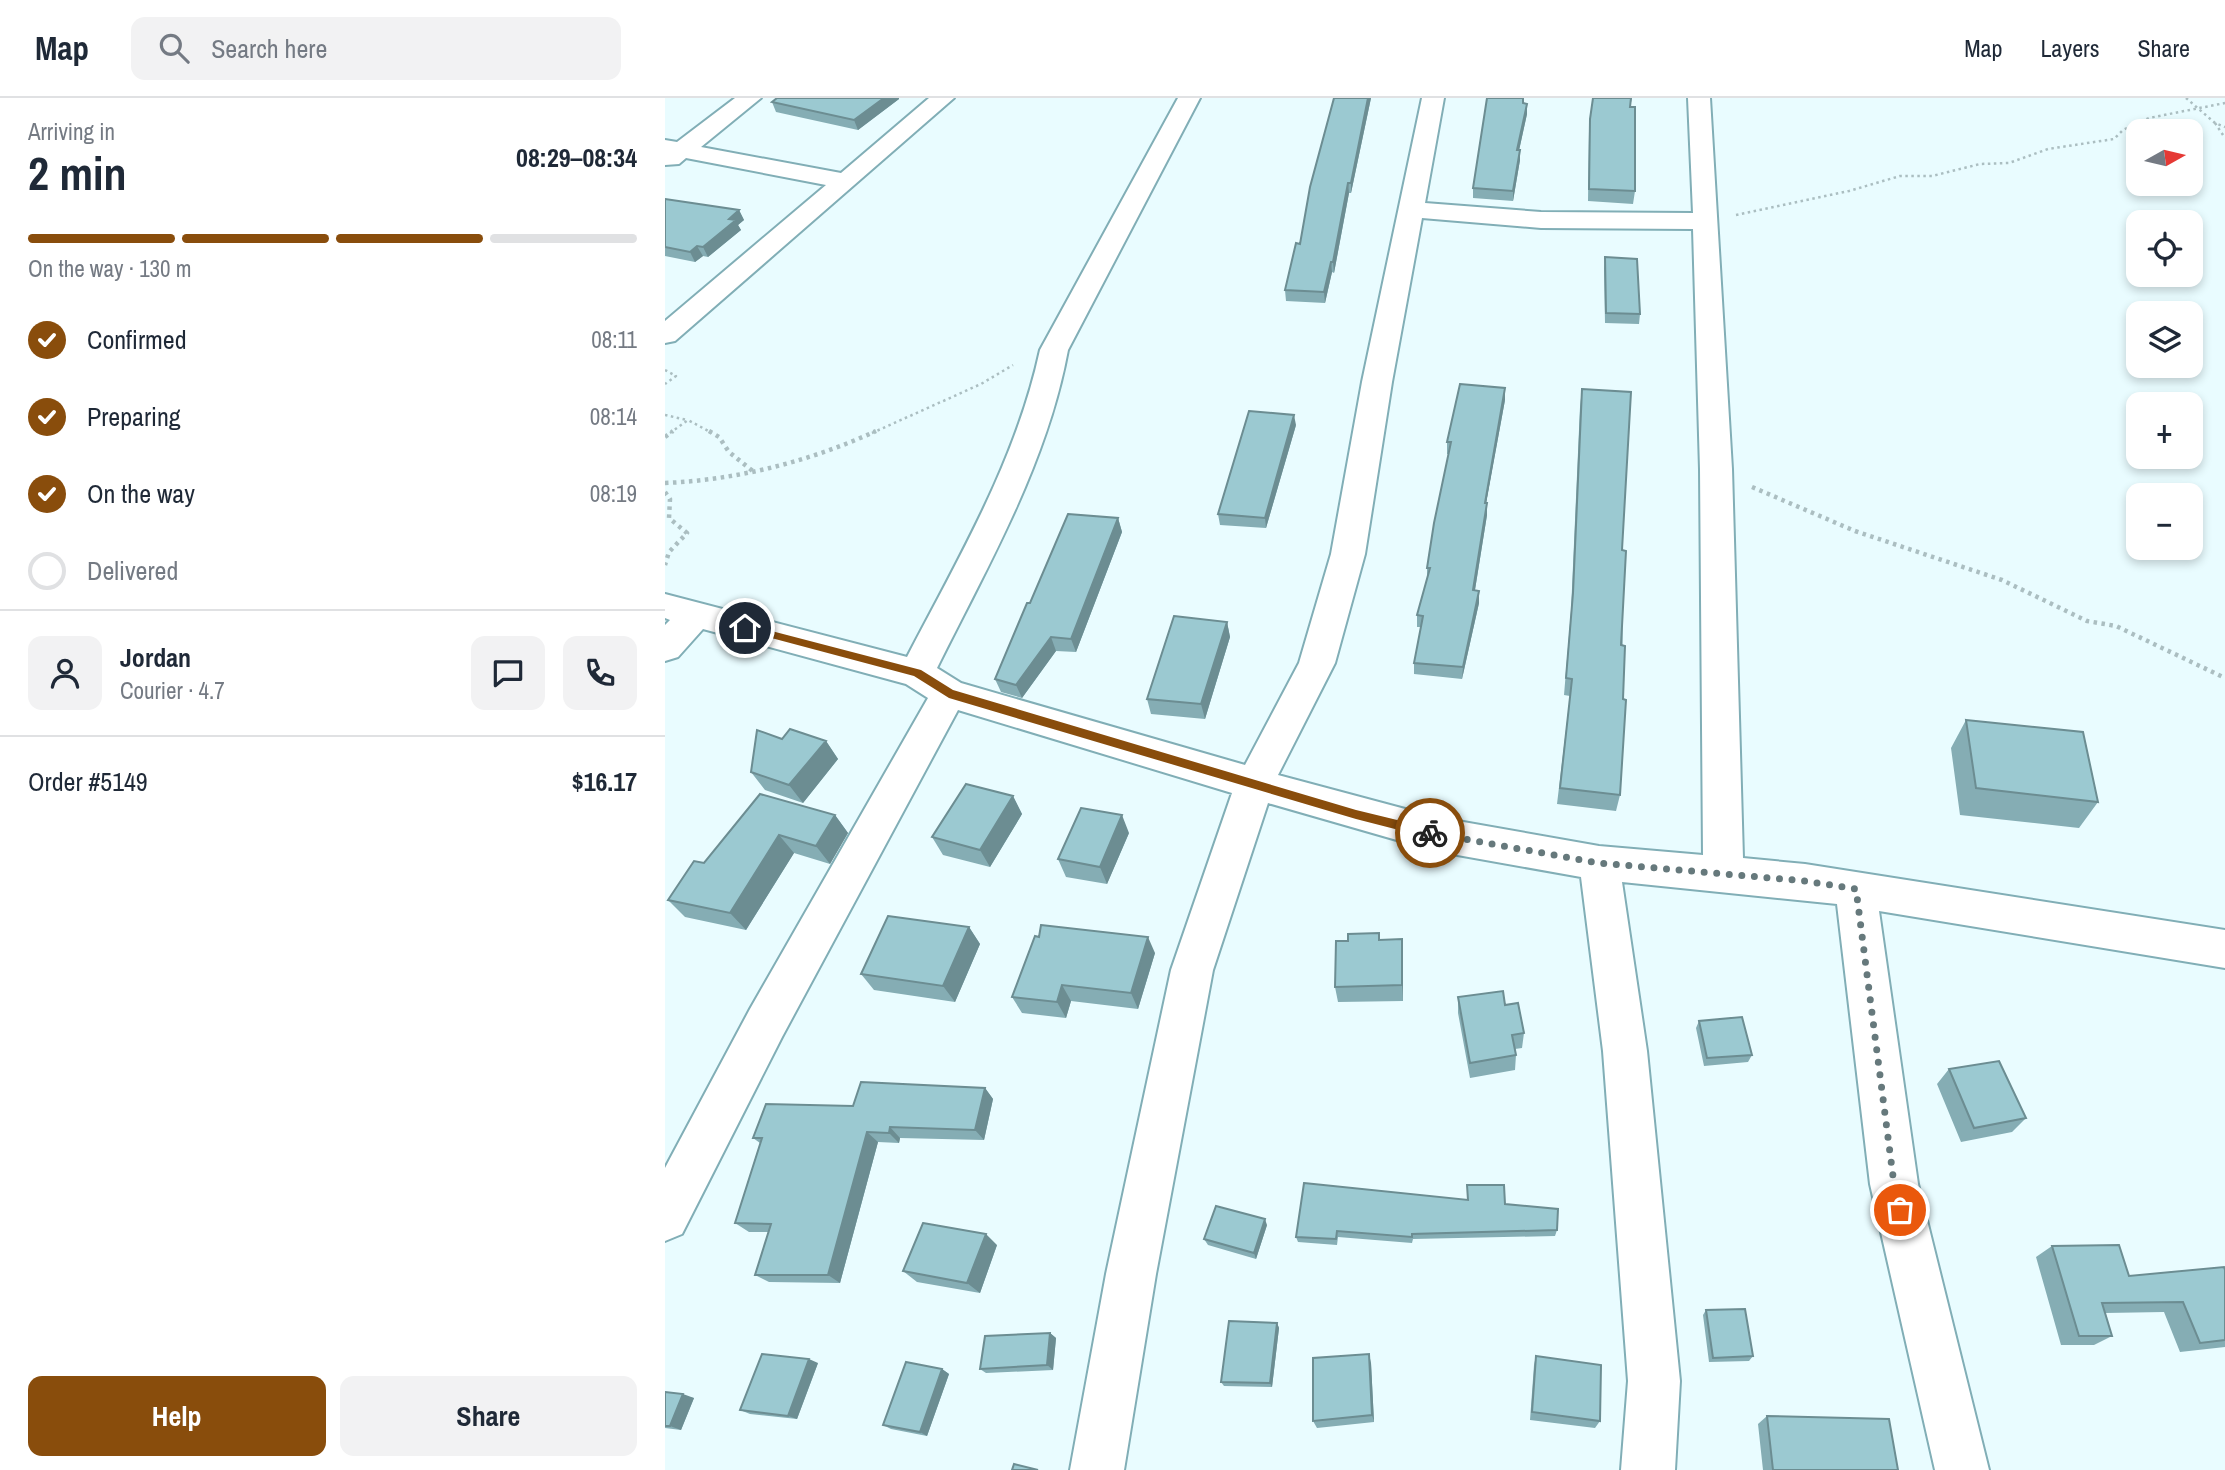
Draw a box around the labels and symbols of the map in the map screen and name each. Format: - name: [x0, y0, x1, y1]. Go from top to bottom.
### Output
- north arrow: [2126, 119, 2203, 196]
- pin: [715, 598, 775, 658]
- courier: [1395, 798, 1465, 868]
- pin: [1870, 1180, 1930, 1240]

